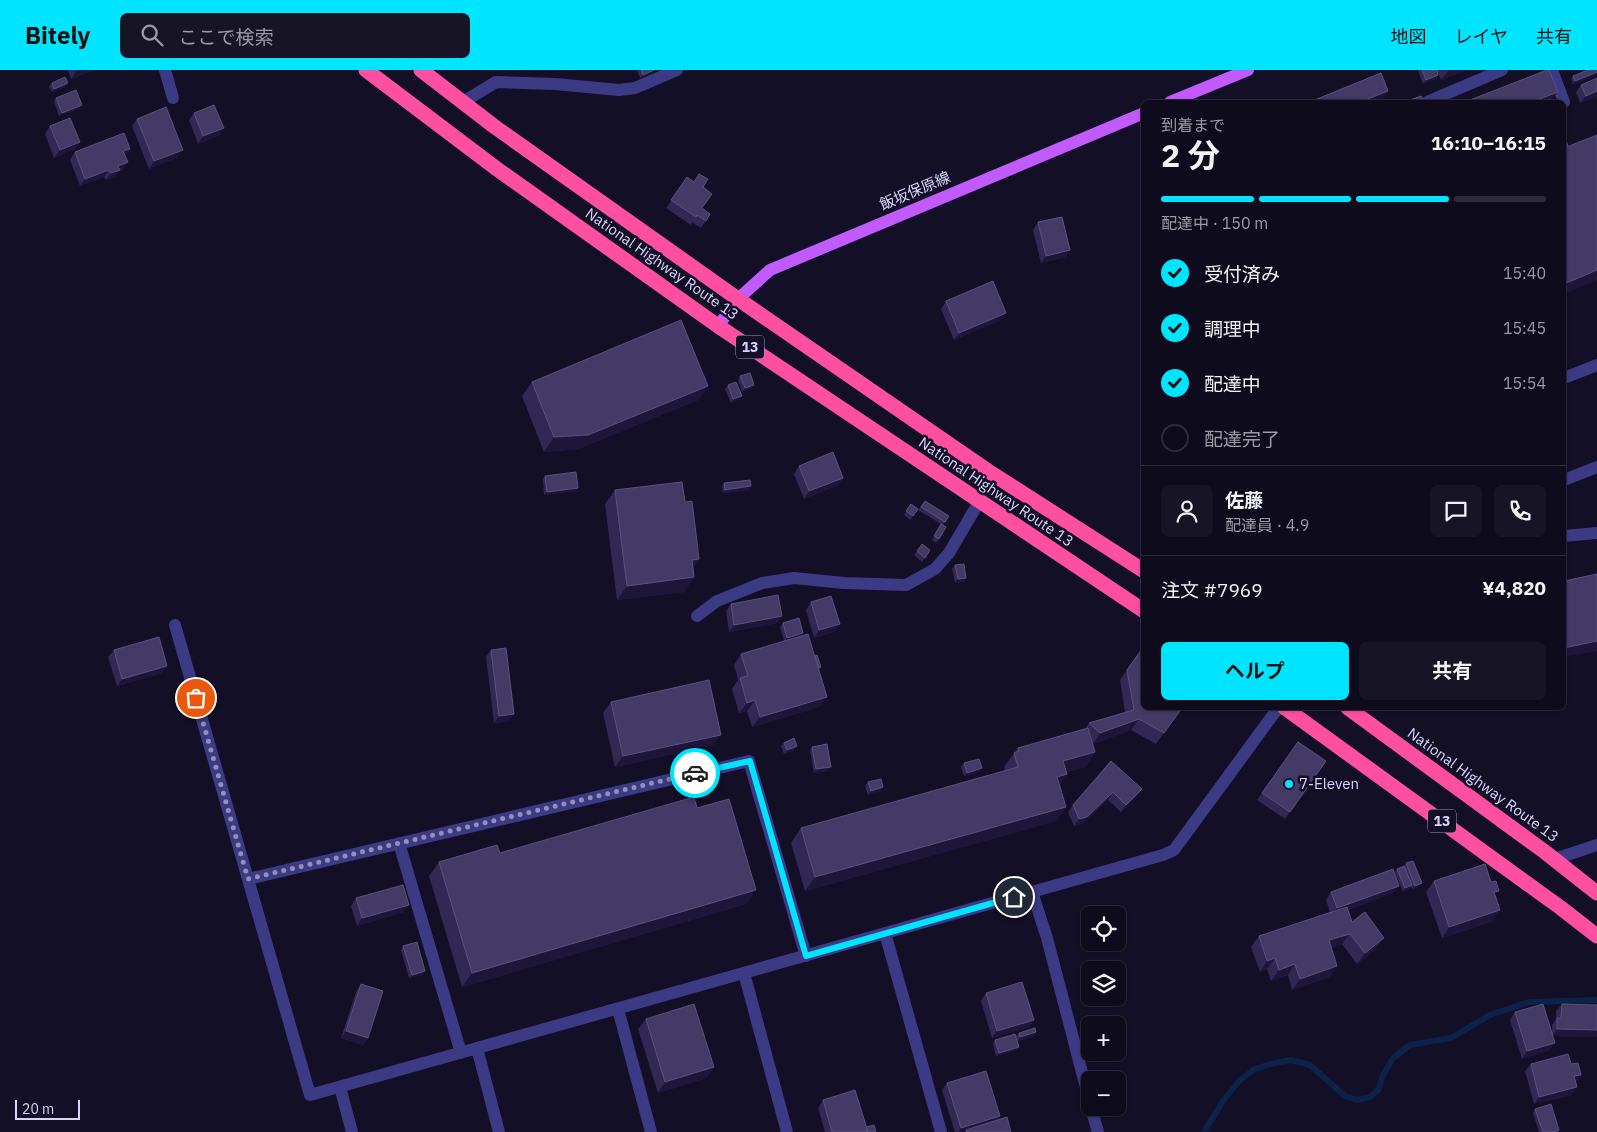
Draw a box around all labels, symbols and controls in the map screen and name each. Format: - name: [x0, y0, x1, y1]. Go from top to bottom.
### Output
- search box: [120, 13, 470, 58]
- text: Bitely: [25, 19, 90, 51]
- icon: search: [138, 21, 166, 49]
- text: ここで検索: [178, 25, 273, 49]
- text: 地図: [1391, 25, 1427, 48]
- text: レイヤ: [1455, 25, 1508, 48]
- text: 共有: [1536, 25, 1572, 48]
- text: 到着まで: [1161, 115, 1225, 135]
- text: 16:10–16:15: [1431, 131, 1546, 155]
- text: 2 分: [1161, 134, 1220, 176]
- street label: 飯坂保原線: [877, 167, 953, 214]
- street label: National Highway Route 13: [582, 203, 742, 324]
- text: 配達中 · 150 m: [1161, 213, 1268, 233]
- icon: check: [1161, 259, 1189, 287]
- text: 受付済み: [1204, 262, 1280, 286]
- text: 15:40: [1503, 263, 1546, 283]
- icon: check: [1161, 314, 1189, 342]
- text: 調理中: [1204, 317, 1261, 341]
- text: 15:45: [1503, 318, 1546, 338]
- road number: 13: [736, 336, 764, 358]
- icon: check: [1161, 369, 1189, 397]
- text: 配達中: [1204, 372, 1261, 396]
- text: 15:54: [1503, 373, 1546, 393]
- text: 配達完了: [1204, 427, 1280, 451]
- street label: National Highway Route 13: [915, 433, 1077, 550]
- button: person: [1161, 485, 1213, 537]
- button: chat: [1430, 485, 1482, 537]
- button: phone: [1494, 485, 1546, 537]
- text: 佐藤: [1225, 488, 1263, 512]
- text: 配達員 · 4.9: [1225, 515, 1309, 535]
- text: ¥4,820: [1482, 576, 1546, 600]
- text: 注文 #7969: [1161, 578, 1263, 602]
- button: ヘルプ: [1161, 642, 1349, 700]
- button: 共有: [1359, 642, 1546, 700]
- pin: [175, 677, 217, 719]
- icon: bag: [182, 684, 210, 712]
- street label: National Highway Route 13: [1404, 724, 1562, 846]
- courier: [670, 748, 720, 798]
- icon: car: [681, 759, 709, 787]
- place label: 7-Eleven: [1299, 774, 1359, 793]
- marker: 7-Eleven: [1283, 778, 1295, 790]
- road number: 13: [1428, 809, 1456, 832]
- pin: [993, 876, 1035, 918]
- icon: home: [1000, 883, 1028, 911]
- map controls: [1081, 906, 1126, 1116]
- button: locate: [1081, 906, 1126, 951]
- button: layers: [1081, 961, 1126, 1006]
- button: +: [1081, 1016, 1126, 1061]
- button: −: [1081, 1071, 1126, 1116]
- scale bar: [15, 1097, 80, 1120]
- text: 20 m: [22, 1100, 54, 1118]

